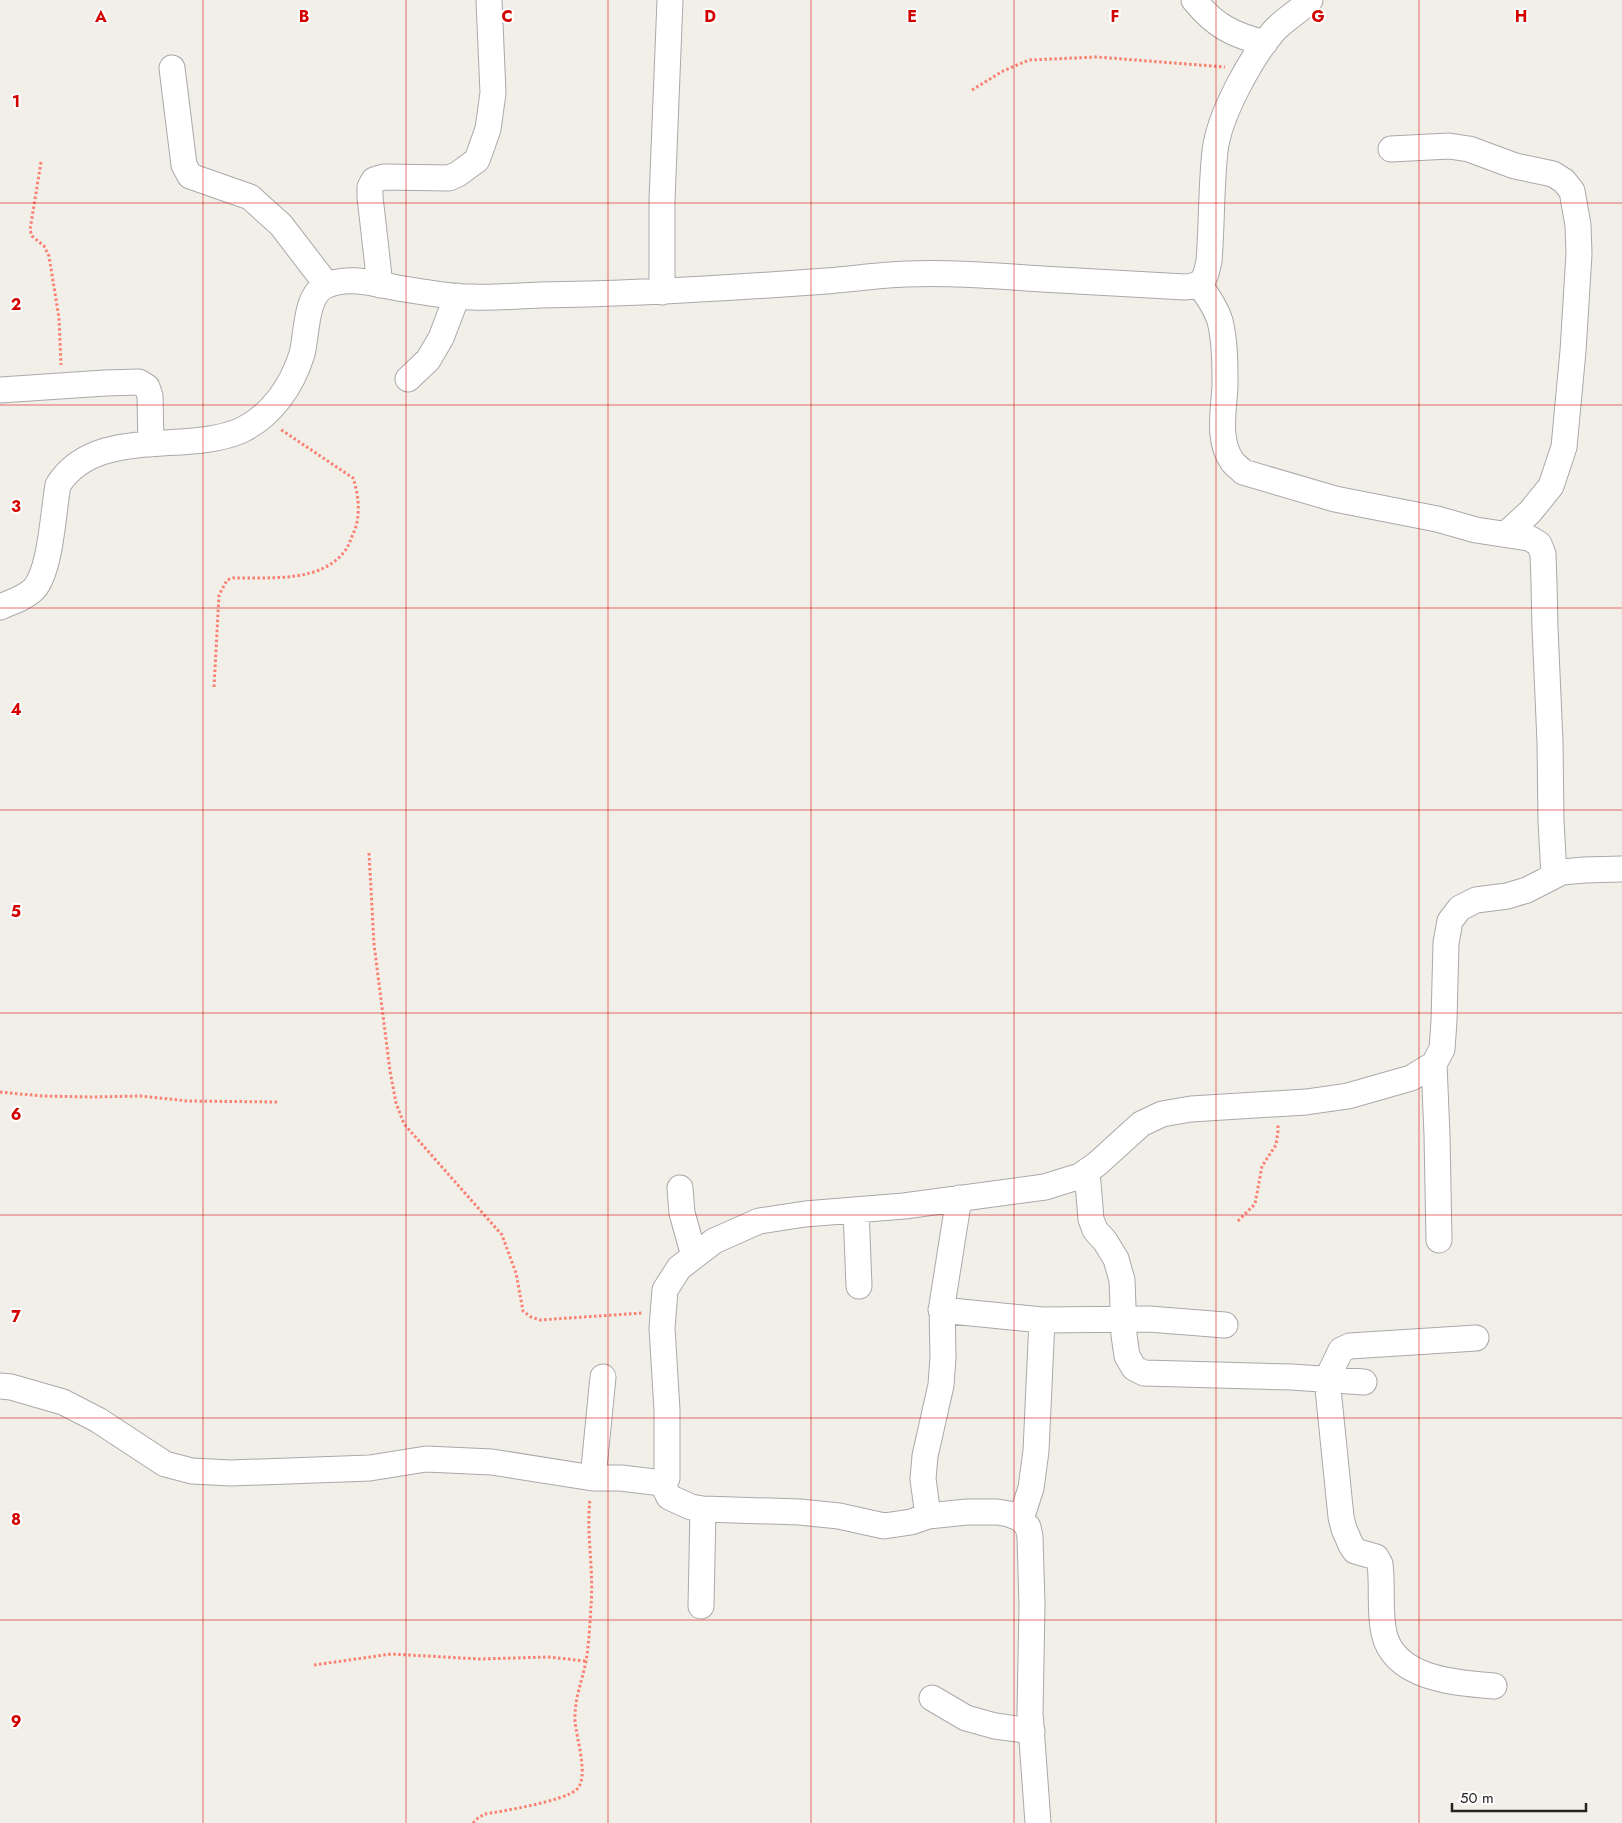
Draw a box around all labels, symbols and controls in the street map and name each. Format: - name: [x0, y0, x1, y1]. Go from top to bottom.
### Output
- text: A: [94, 5, 107, 28]
- text: B: [299, 5, 309, 28]
- text: C: [501, 5, 513, 28]
- text: D: [704, 5, 716, 28]
- text: E: [907, 5, 917, 28]
- text: F: [1111, 5, 1119, 28]
- text: G: [1311, 5, 1325, 28]
- text: H: [1515, 5, 1527, 28]
- text: 1: [12, 90, 20, 113]
- text: 2: [11, 293, 21, 316]
- text: 3: [11, 495, 21, 518]
- text: 4: [10, 698, 22, 721]
- text: 5: [11, 900, 21, 923]
- text: 6: [11, 1103, 21, 1126]
- text: 7: [11, 1305, 21, 1328]
- text: 8: [11, 1508, 21, 1531]
- text: 9: [11, 1710, 21, 1733]
- scale bar: [1452, 1780, 1586, 1812]
- text: 50 m: [1460, 1787, 1494, 1809]

